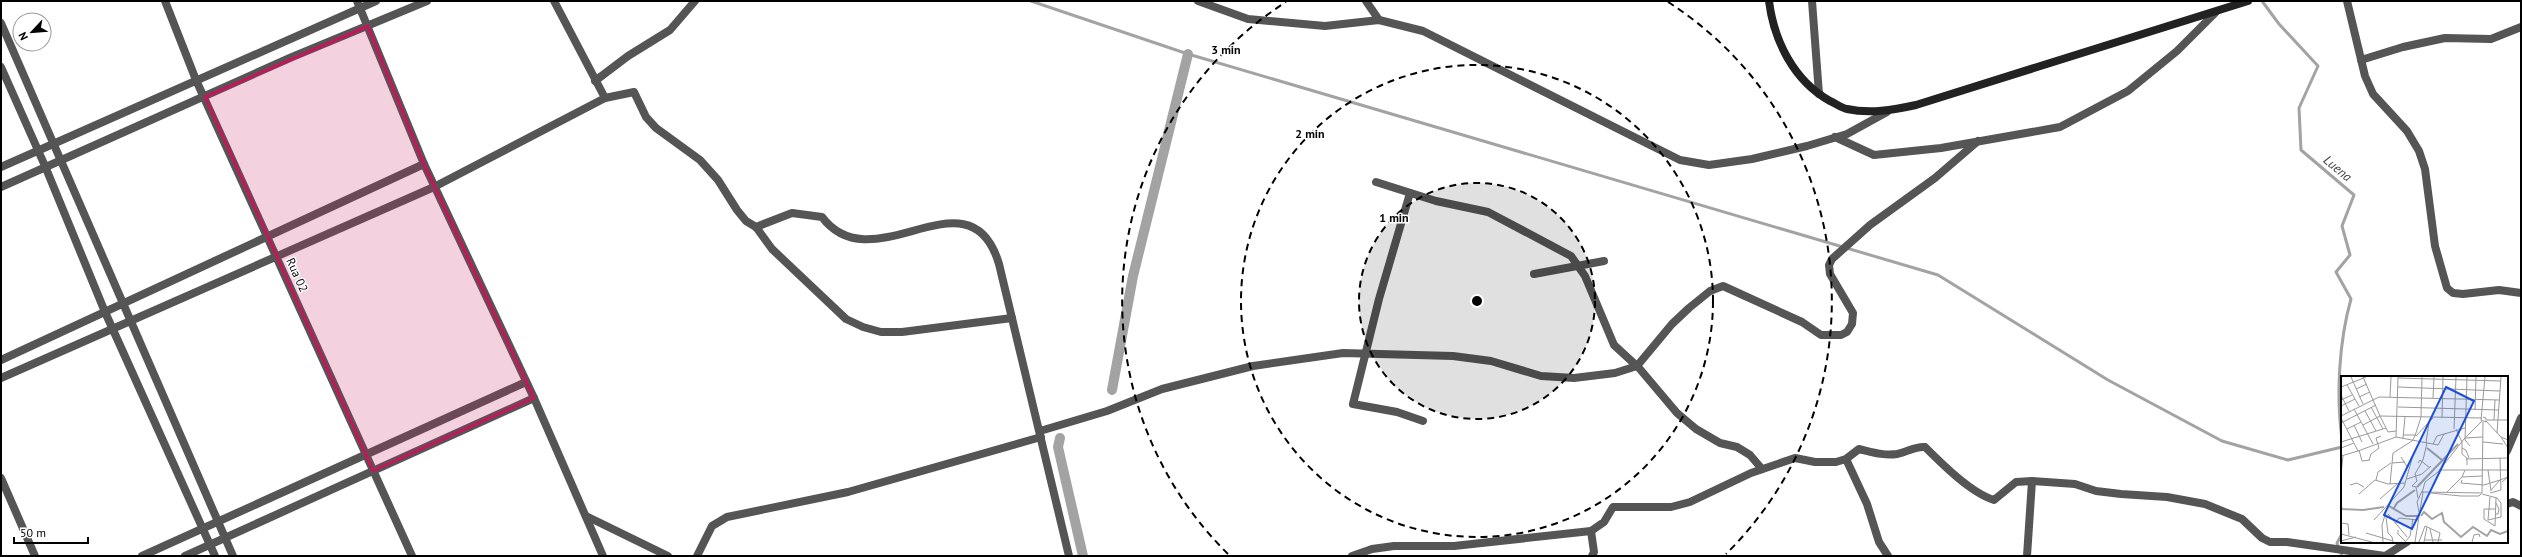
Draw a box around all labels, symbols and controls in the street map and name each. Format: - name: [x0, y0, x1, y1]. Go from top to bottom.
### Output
- north arrow: [12, 12, 52, 52]
- text: N: [15, 30, 31, 43]
- text: 3 min: [1211, 42, 1241, 57]
- text: 2 min: [1295, 126, 1325, 141]
- water label: Luena: [2320, 152, 2356, 186]
- text: 1 min: [1379, 210, 1409, 225]
- street label: Rua 02: [283, 255, 312, 294]
- centre of rings: [1470, 294, 1484, 308]
- inset map: [2341, 376, 2508, 543]
- scale bar: [14, 519, 88, 545]
- text: 50 m: [20, 525, 46, 540]

